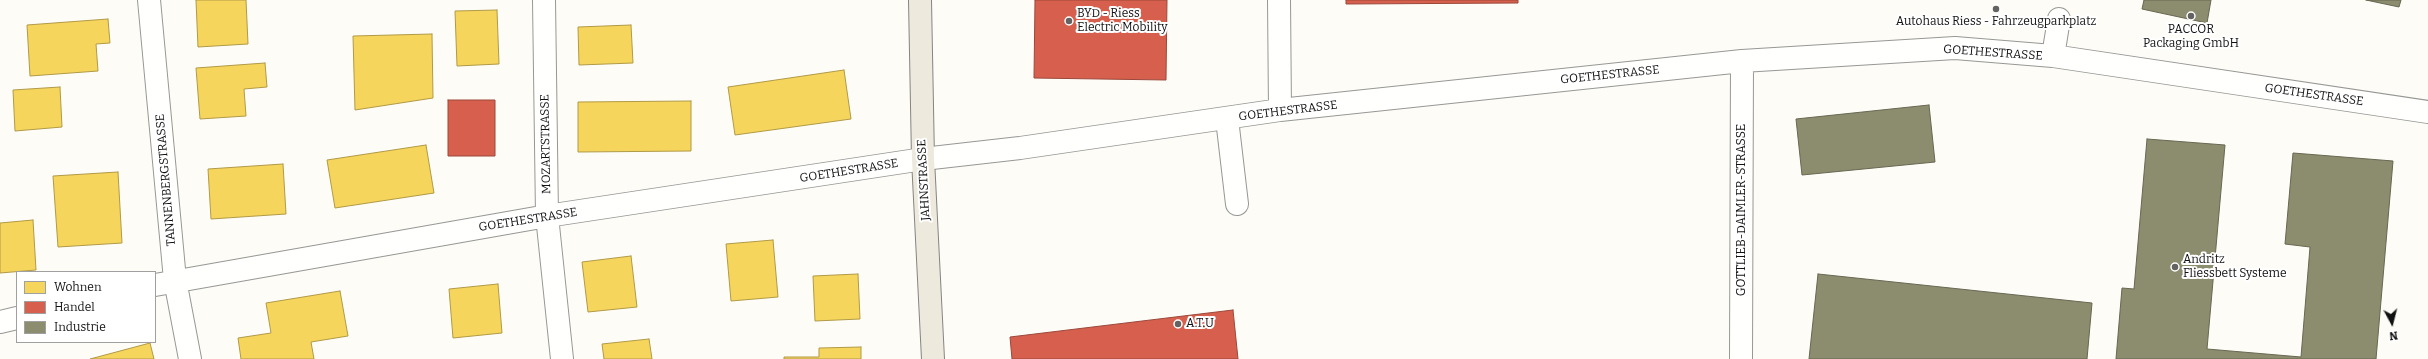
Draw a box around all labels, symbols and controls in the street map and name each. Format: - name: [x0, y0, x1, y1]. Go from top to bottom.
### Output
- marker: Autohaus Riess - Fahrzeugparkplatz: [1991, 4, 2001, 14]
- place label: BYD - Riess Electric Mobility: [1077, 7, 1168, 35]
- marker: PACCOR Packaging GmbH: [2186, 11, 2196, 21]
- place label: Autohaus Riess - Fahrzeugparkplatz: [1896, 15, 2096, 29]
- marker: BYD - Riess Electric Mobility: [1064, 16, 1074, 26]
- place label: PACCOR Packaging GmbH: [2143, 23, 2239, 51]
- street label: GOETHESTRASSE: [1943, 42, 2043, 64]
- street label: GOETHESTRASSE: [1560, 63, 1660, 87]
- street label: GOETHESTRASSE: [2264, 81, 2364, 109]
- street label: MOZARTSTRASSE: [538, 94, 554, 194]
- street label: GOETHESTRASSE: [1238, 98, 1338, 124]
- street label: TANNENBERGSTRASSE: [153, 113, 179, 247]
- street label: GOTTLIEB-DAIMLER-STRASSE: [1735, 124, 1749, 296]
- street label: JAHNSTRASSE: [915, 139, 933, 221]
- street label: GOETHESTRASSE: [799, 156, 899, 186]
- street label: GOETHESTRASSE: [478, 205, 578, 235]
- place label: Andritz Fliessbett Systeme: [2183, 253, 2287, 281]
- marker: Andritz Fliessbett Systeme: [2170, 262, 2180, 272]
- legend: [16, 271, 156, 343]
- text: Wohnen: [54, 280, 102, 294]
- text: Handel: [54, 300, 95, 314]
- north arrow: [2372, 303, 2412, 343]
- place label: A.T.U: [1186, 317, 1214, 331]
- marker: A.T.U: [1173, 319, 1183, 329]
- text: Industrie: [54, 320, 106, 334]
- text: N: [2389, 328, 2399, 342]

